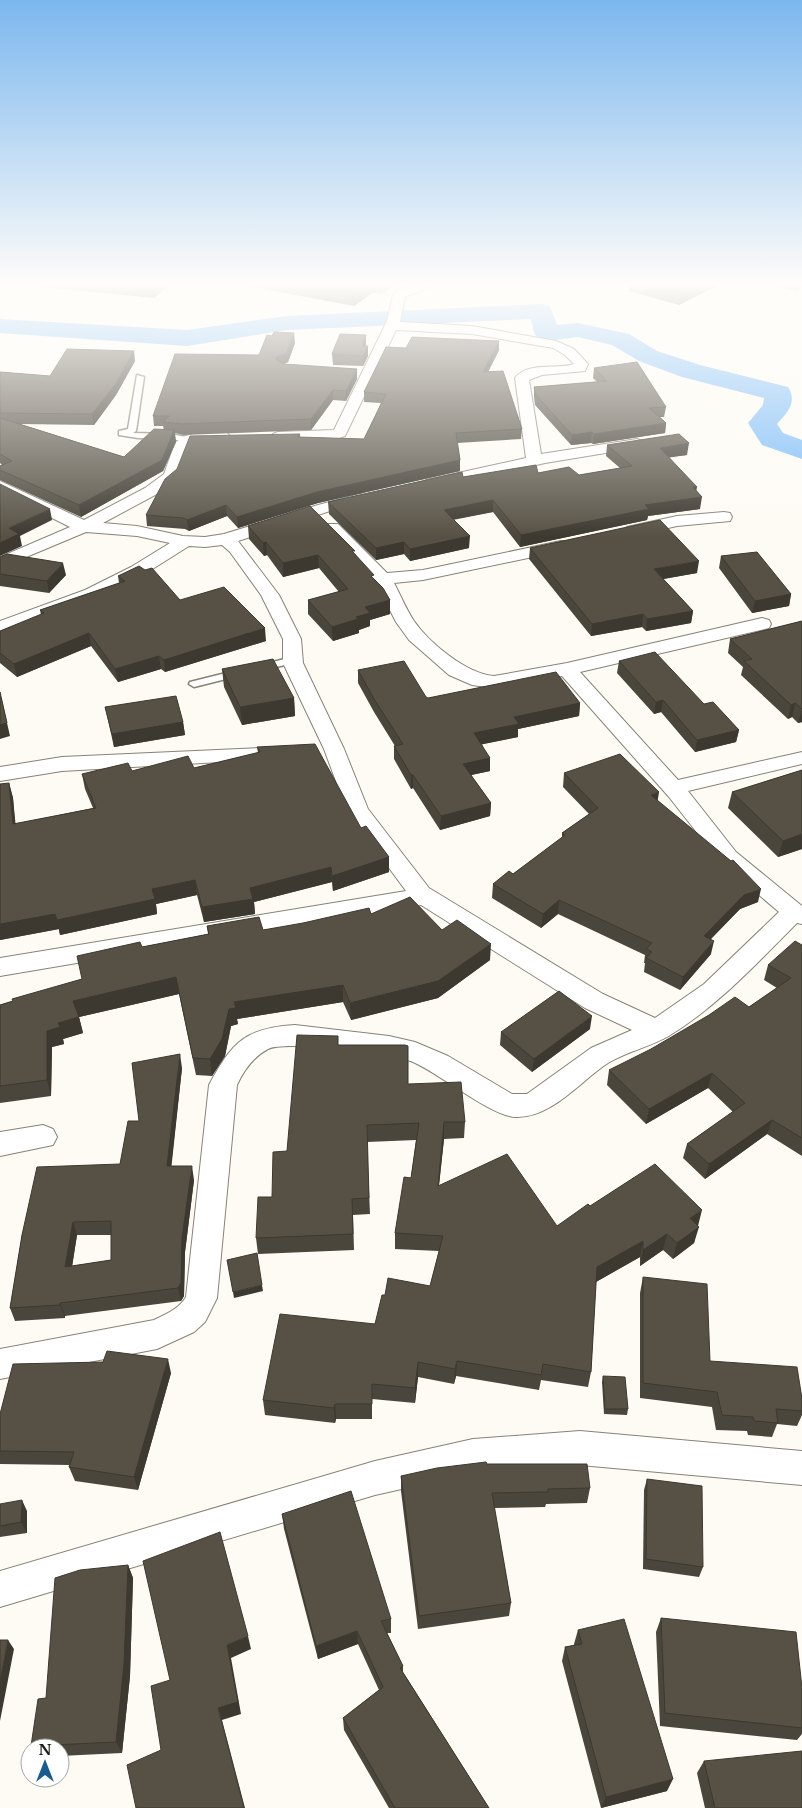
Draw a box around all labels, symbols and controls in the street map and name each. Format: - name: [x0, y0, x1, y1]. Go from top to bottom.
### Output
- north arrow: [20, 1738, 70, 1788]
- text: N: [38, 1741, 52, 1759]

